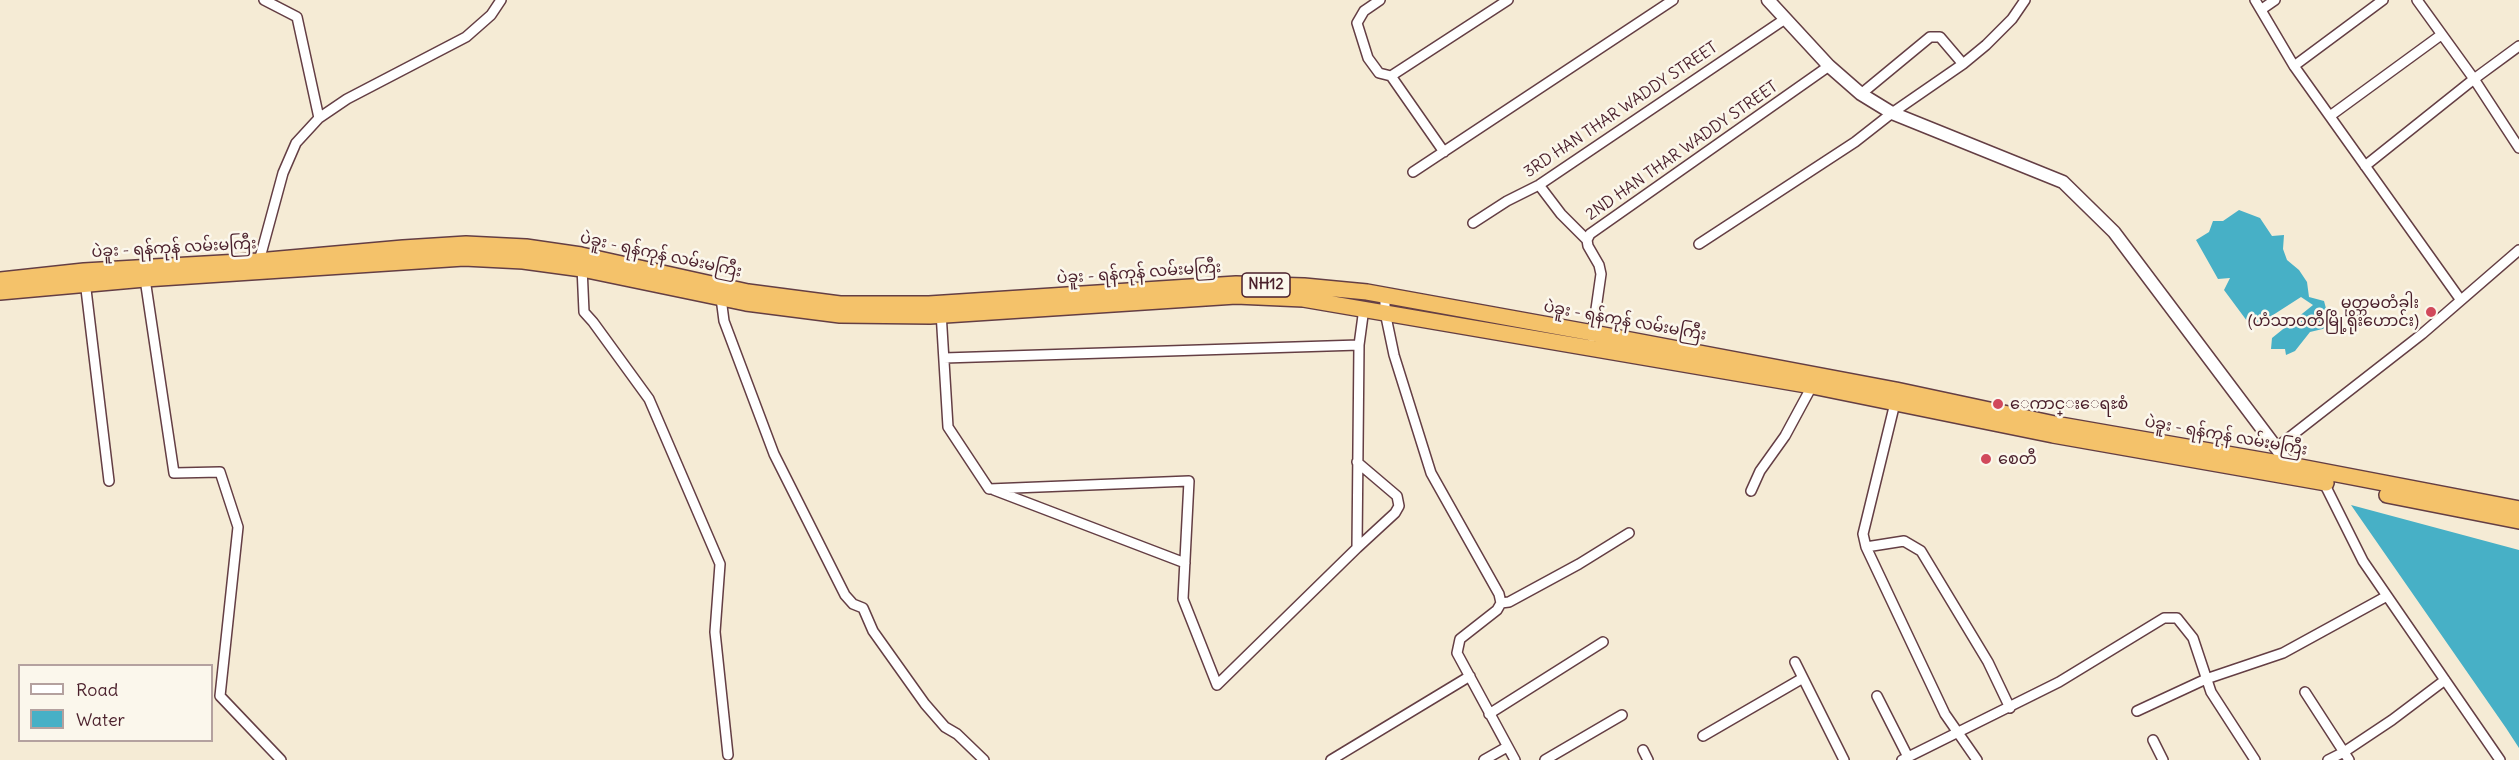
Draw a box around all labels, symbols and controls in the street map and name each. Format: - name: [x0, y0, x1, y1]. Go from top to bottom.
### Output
- street label: 3RD HAN THAR WADDY STREET: [1521, 38, 1721, 182]
- street label: 2ND HAN THAR WADDY STREET: [1582, 77, 1782, 225]
- street label: ပဲခူး - ရန်ကုန် လမ်းမကြီး: [578, 228, 744, 282]
- street label: ပဲခူး - ရန်ကုန် လမ်းမကြီး: [91, 234, 257, 262]
- street label: ပဲခူး - ရန်ကုန် လမ်းမကြီး: [1056, 258, 1222, 288]
- road number: NH12: [1242, 273, 1290, 297]
- place label: မုတ္တမတံခါး (ဟံသာဝတီမြို့ရိုးဟောင်း): [2248, 293, 2419, 331]
- street label: ပဲခူး - ရန်ကုန် လမ်းမကြီး: [1542, 297, 1708, 345]
- marker: မုတ္တမတံခါး (ဟံသာဝတီမြို့ရိုးဟောင်း): [2424, 305, 2438, 319]
- place label: ေကာင္းေရႊစံ: [2010, 394, 2128, 414]
- marker: ေကာင္းေရႊစံ: [1991, 397, 2005, 411]
- street label: ပဲခူး - ရန်ကုန် လမ်းမကြီး: [2143, 412, 2309, 460]
- place label: စေတီ: [1998, 449, 2037, 469]
- marker: စေတီ: [1979, 452, 1993, 466]
- legend: [18, 664, 213, 742]
- text: Road: [76, 678, 118, 701]
- text: Water: [76, 708, 125, 731]

